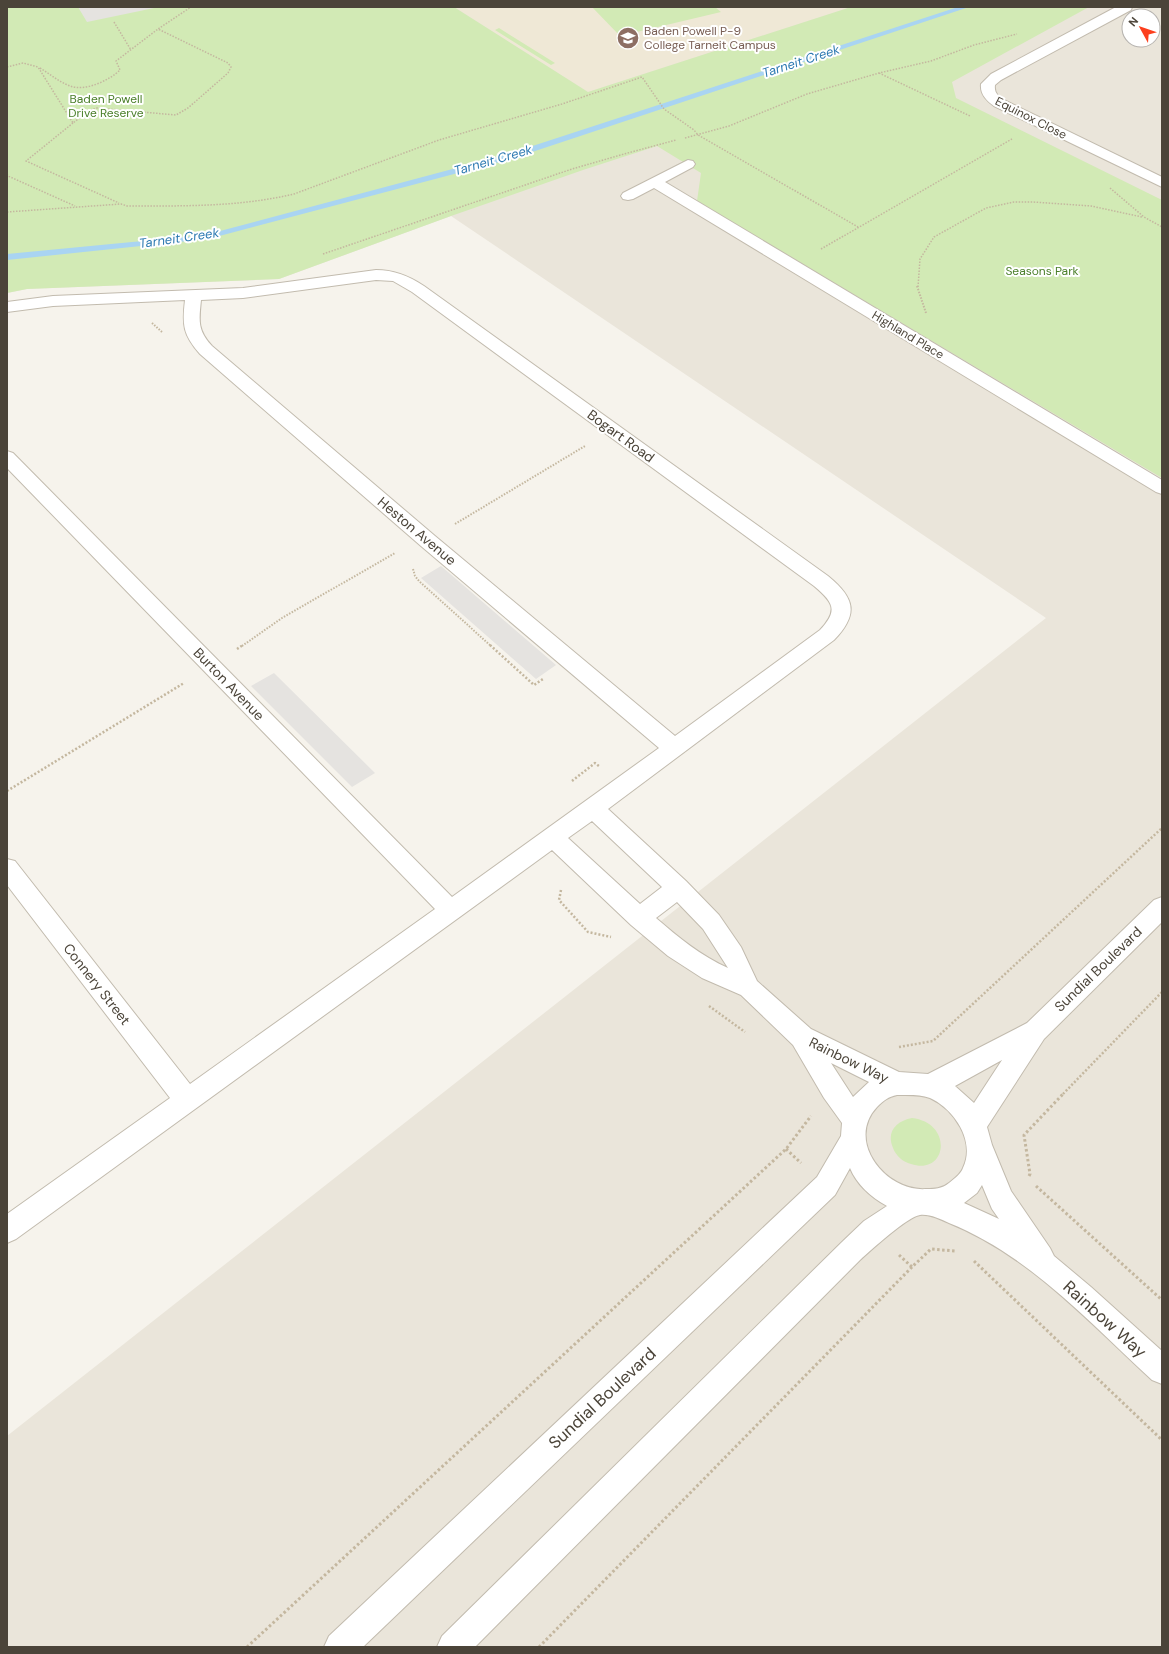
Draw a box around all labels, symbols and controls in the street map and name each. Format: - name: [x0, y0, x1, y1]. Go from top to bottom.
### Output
- north arrow: [1121, 8, 1161, 48]
- text: N: [1125, 14, 1141, 29]
- place label: Baden Powell P-9 College Tarneit Campus: [644, 23, 776, 53]
- school or university icon: Baden Powell P-9 College Tarneit Campus: [615, 25, 641, 51]
- water label: Tarneit Creek: [760, 40, 842, 82]
- park label: Baden Powell Drive Reserve: [68, 91, 144, 121]
- street label: Equinox Close: [993, 93, 1070, 143]
- water label: Tarneit Creek: [452, 141, 534, 179]
- water label: Tarneit Creek: [138, 224, 220, 252]
- park label: Seasons Park: [1005, 263, 1079, 279]
- street label: Highland Place: [869, 307, 947, 363]
- street label: Bogart Road: [584, 406, 658, 466]
- street label: Heston Avenue: [374, 493, 460, 569]
- street label: Burton Avenue: [190, 644, 268, 724]
- street label: Sundial Boulevard: [1050, 923, 1146, 1015]
- street label: Connery Street: [60, 940, 134, 1028]
- street label: Rainbow Way: [806, 1033, 892, 1087]
- street label: Rainbow Way: [1059, 1276, 1152, 1363]
- street label: Sundial Boulevard: [544, 1342, 660, 1454]

